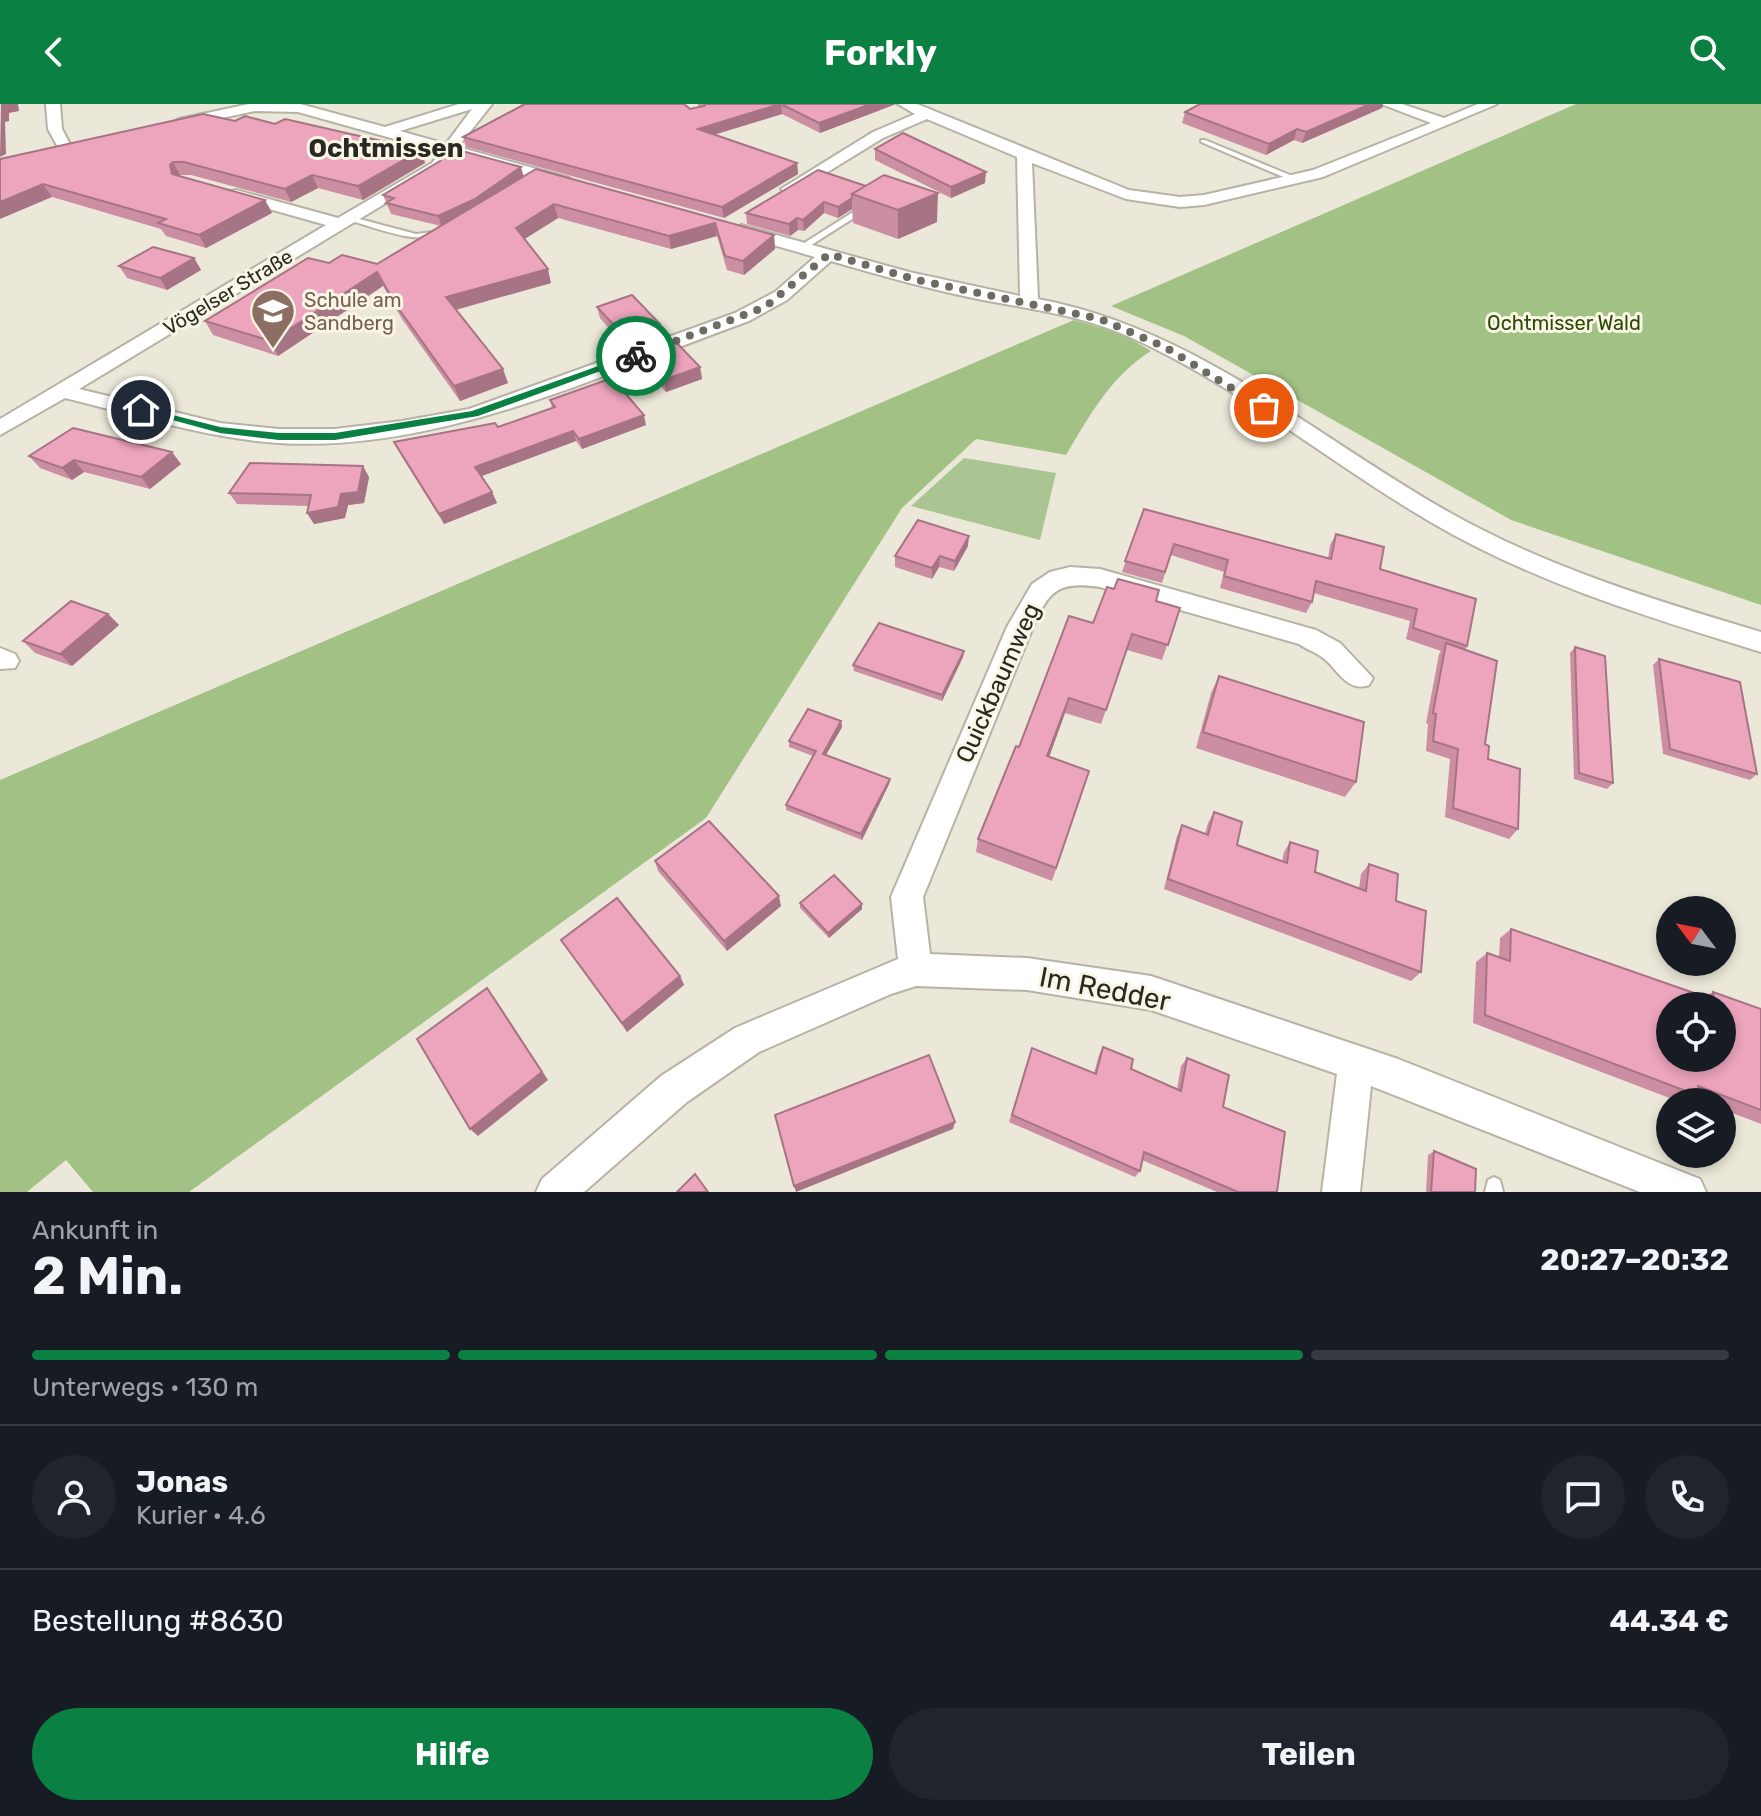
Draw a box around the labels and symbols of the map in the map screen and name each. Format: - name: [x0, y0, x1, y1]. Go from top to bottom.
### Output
- district label: Ochtmissen: [309, 133, 463, 164]
- street label: Vögelser Straße: [159, 244, 297, 340]
- school or university icon: Schule am Sandberg: [249, 287, 297, 350]
- place label: Schule am Sandberg: [304, 288, 401, 335]
- park label: Ochtmisser Wald: [1487, 311, 1641, 335]
- courier: [596, 316, 676, 396]
- pin: [1230, 374, 1298, 442]
- pin: [107, 376, 175, 444]
- street label: Quickbaumweg: [950, 599, 1046, 767]
- north arrow: [1656, 896, 1736, 976]
- street label: Im Redder: [1037, 960, 1174, 1018]

